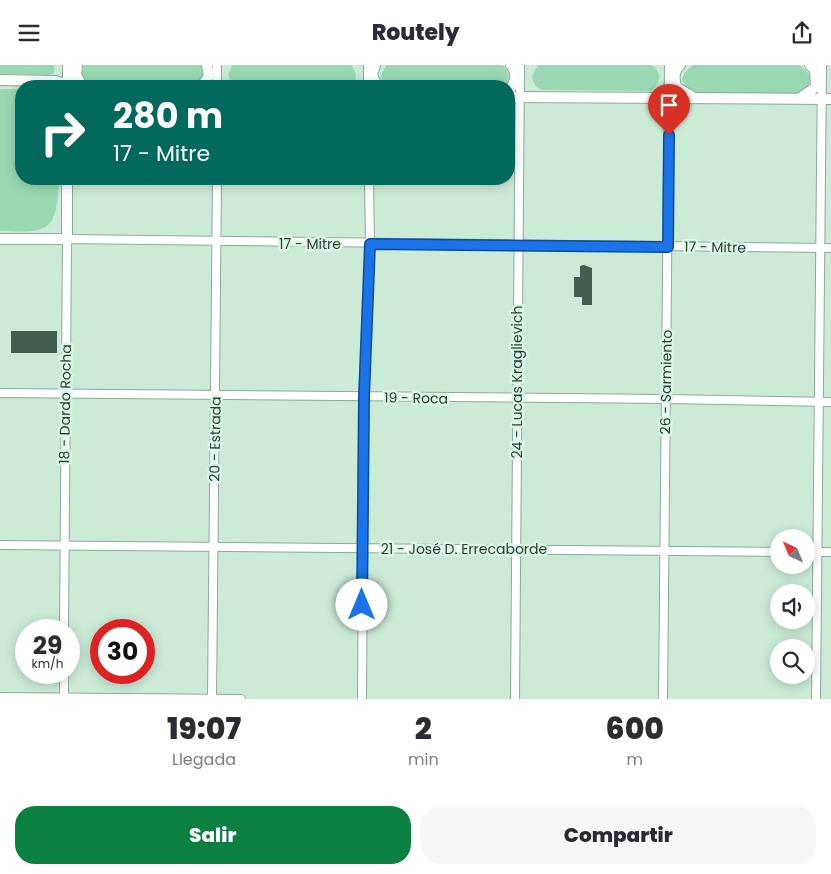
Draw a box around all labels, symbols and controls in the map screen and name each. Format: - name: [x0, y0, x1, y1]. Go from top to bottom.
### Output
- text: Routely: [372, 17, 459, 48]
- icon: menu: [15, 19, 43, 47]
- icon: share: [788, 19, 816, 47]
- pin: [648, 84, 690, 135]
- text: 280 m: [113, 91, 223, 140]
- icon: arrive: [655, 91, 683, 119]
- icon: right: [30, 100, 95, 165]
- text: 17 - Mitre: [113, 138, 210, 169]
- street label: 17 - Mitre: [279, 234, 341, 254]
- street label: 17 - Mitre: [684, 236, 746, 258]
- street label: 24 - Lucas Kraglievich: [507, 306, 527, 458]
- street label: 26 - Sarmiento: [655, 329, 677, 434]
- street label: 18 - Dardo Rocha: [54, 344, 76, 464]
- street label: 19 - Roca: [384, 387, 448, 409]
- street label: 20 - Estrada: [204, 396, 226, 482]
- north arrow: [770, 529, 815, 574]
- map controls: [770, 529, 815, 684]
- street label: 21 - José D. Errecaborde: [381, 539, 548, 559]
- position arrow: [335, 578, 387, 630]
- button: sound: [770, 584, 815, 629]
- speed limit sign: 30: [90, 619, 155, 684]
- text: 29: [33, 628, 62, 663]
- button: search: [770, 639, 815, 684]
- text: km/h: [32, 655, 63, 672]
- text: 19:07: [167, 707, 241, 750]
- text: 2: [415, 707, 432, 750]
- text: 600: [606, 707, 664, 750]
- text: Llegada: [172, 748, 236, 771]
- text: min: [408, 748, 439, 771]
- text: m: [627, 748, 643, 771]
- button: Salir: [15, 806, 411, 864]
- button: Compartir: [421, 806, 816, 864]

